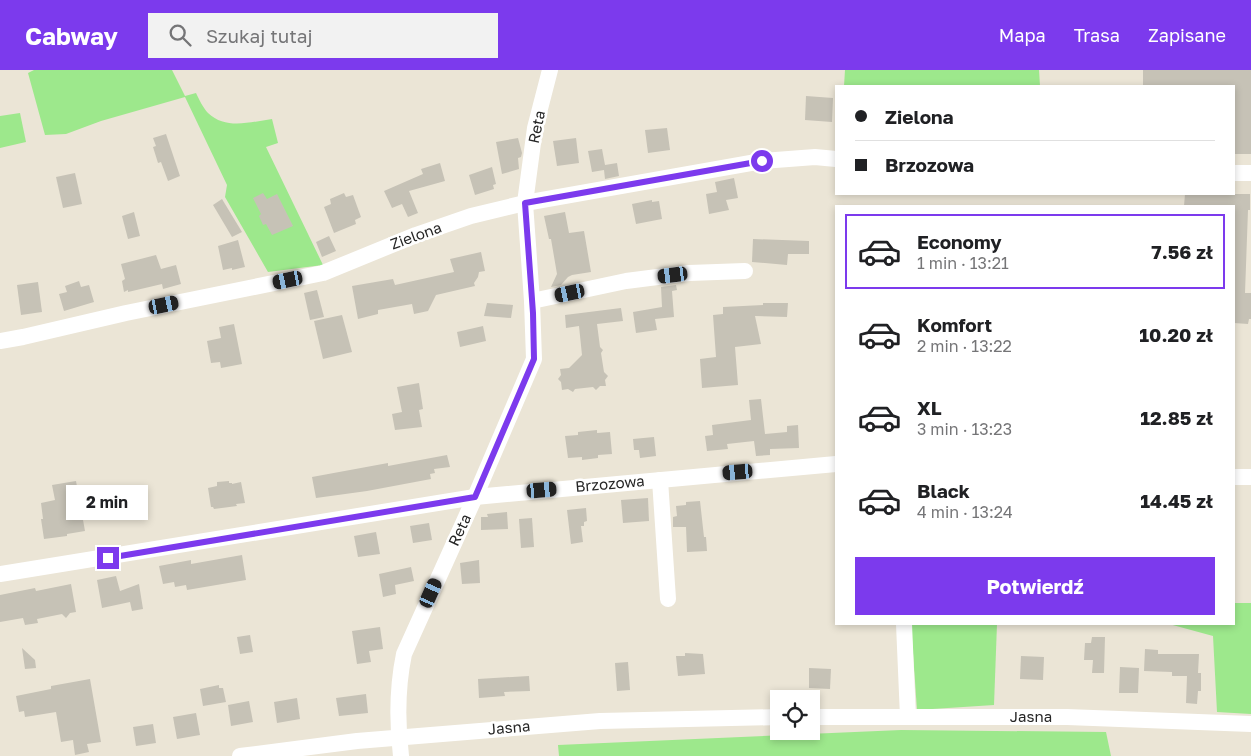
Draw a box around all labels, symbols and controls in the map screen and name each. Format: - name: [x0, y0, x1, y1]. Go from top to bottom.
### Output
- search box: [148, 13, 498, 58]
- text: Cabway: [25, 21, 118, 50]
- icon: search: [166, 21, 194, 49]
- text: Szukaj tutaj: [206, 24, 313, 47]
- text: Mapa: [999, 24, 1046, 46]
- text: Trasa: [1074, 24, 1120, 46]
- text: Zapisane: [1148, 24, 1226, 46]
- text: Zielona: [885, 105, 954, 128]
- street label: Reta: [524, 109, 548, 145]
- route start: [751, 150, 773, 172]
- text: Brzozowa: [885, 153, 974, 176]
- street label: Zielona: [388, 218, 444, 253]
- icon: car: [857, 229, 902, 274]
- text: Economy: [917, 230, 1002, 253]
- text: 7.56 zł: [1151, 240, 1213, 263]
- text: 1 min · 13:21: [917, 253, 1009, 273]
- car: [657, 266, 688, 284]
- car: [271, 270, 304, 290]
- car: [553, 283, 586, 303]
- car: [147, 295, 180, 315]
- icon: car: [857, 312, 902, 357]
- text: Komfort: [917, 313, 992, 336]
- text: 10.20 zł: [1139, 323, 1213, 346]
- text: 2 min · 13:22: [917, 336, 1012, 356]
- icon: car: [857, 395, 902, 440]
- text: XL: [917, 396, 942, 419]
- text: 12.85 zł: [1140, 406, 1213, 429]
- text: 3 min · 13:23: [917, 419, 1012, 439]
- car: [722, 463, 753, 481]
- street label: Brzozowa: [574, 471, 645, 495]
- icon: car: [857, 478, 902, 523]
- text: Black: [917, 479, 970, 502]
- car: [526, 481, 557, 499]
- callout: 2 min: [67, 486, 149, 520]
- text: 14.45 zł: [1140, 489, 1213, 512]
- text: 2 min: [86, 492, 128, 512]
- text: 4 min · 13:24: [917, 502, 1013, 522]
- street label: Reta: [444, 511, 474, 548]
- route end: [97, 547, 119, 569]
- button: Potwierdź: [855, 557, 1215, 615]
- car: [418, 576, 443, 610]
- map controls: [770, 690, 820, 740]
- button: locate: [770, 690, 820, 740]
- street label: Jasna: [1010, 707, 1052, 725]
- street label: Jasna: [487, 716, 531, 738]

